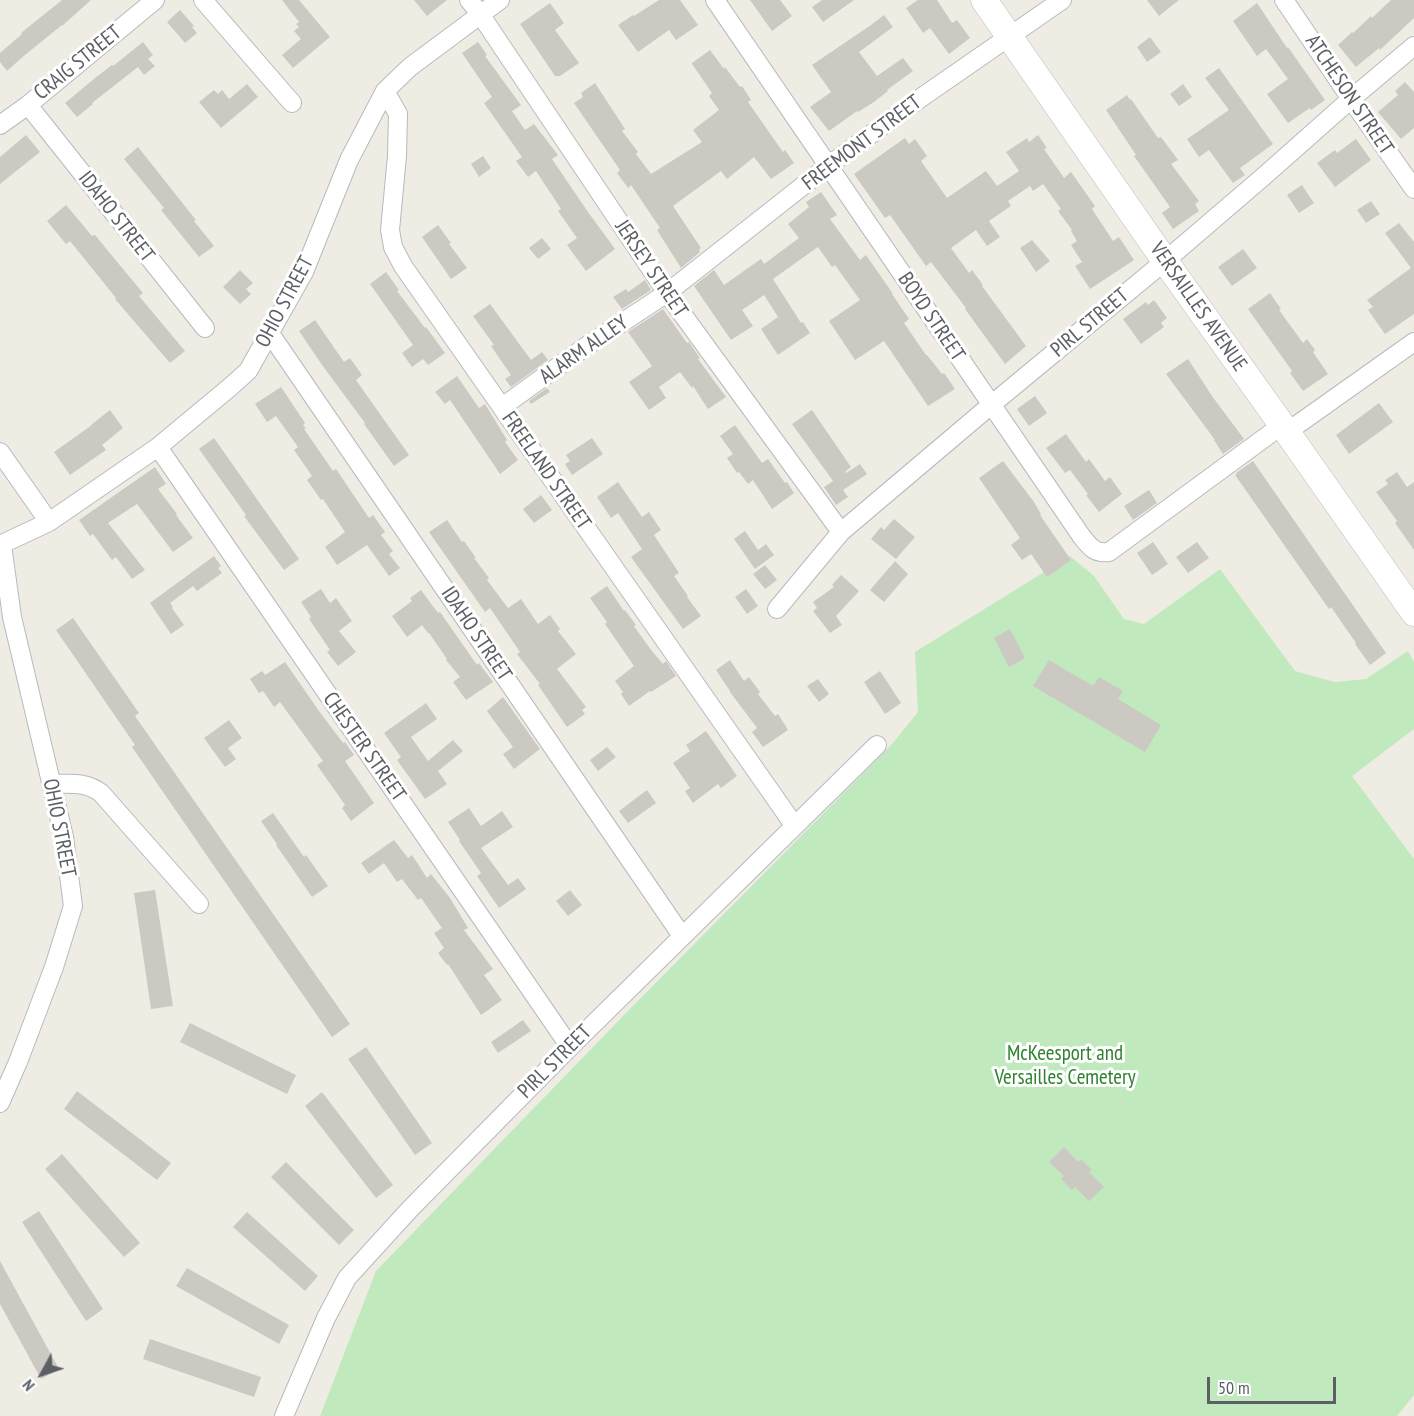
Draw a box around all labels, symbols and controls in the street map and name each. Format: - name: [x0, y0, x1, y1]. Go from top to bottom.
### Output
- street label: CRAIG STREET: [29, 20, 127, 106]
- street label: ATCHESON STREET: [1300, 30, 1398, 160]
- street label: FREEMONT STREET: [797, 90, 927, 196]
- street label: IDAHO STREET: [73, 166, 159, 268]
- street label: JERSEY STREET: [609, 216, 693, 322]
- street label: VERSAILLES AVENUE: [1144, 238, 1252, 376]
- street label: OHIO STREET: [251, 252, 319, 352]
- street label: BOYD STREET: [892, 268, 970, 366]
- street label: PIRL STREET: [1046, 283, 1134, 363]
- street label: ALARM ALLEY: [535, 310, 633, 390]
- street label: FREELAND STREET: [496, 407, 596, 535]
- street label: IDAHO STREET: [435, 582, 517, 686]
- street label: CHESTER STREET: [317, 687, 411, 807]
- street label: OHIO STREET: [37, 777, 81, 879]
- street label: PIRL STREET: [513, 1020, 597, 1104]
- park label: McKeesport and Versailles Cemetery: [994, 1041, 1136, 1091]
- north arrow: [12, 1344, 72, 1404]
- scale bar: [1210, 1365, 1339, 1403]
- text: N: [18, 1376, 39, 1395]
- text: 50 m: [1218, 1376, 1250, 1399]

